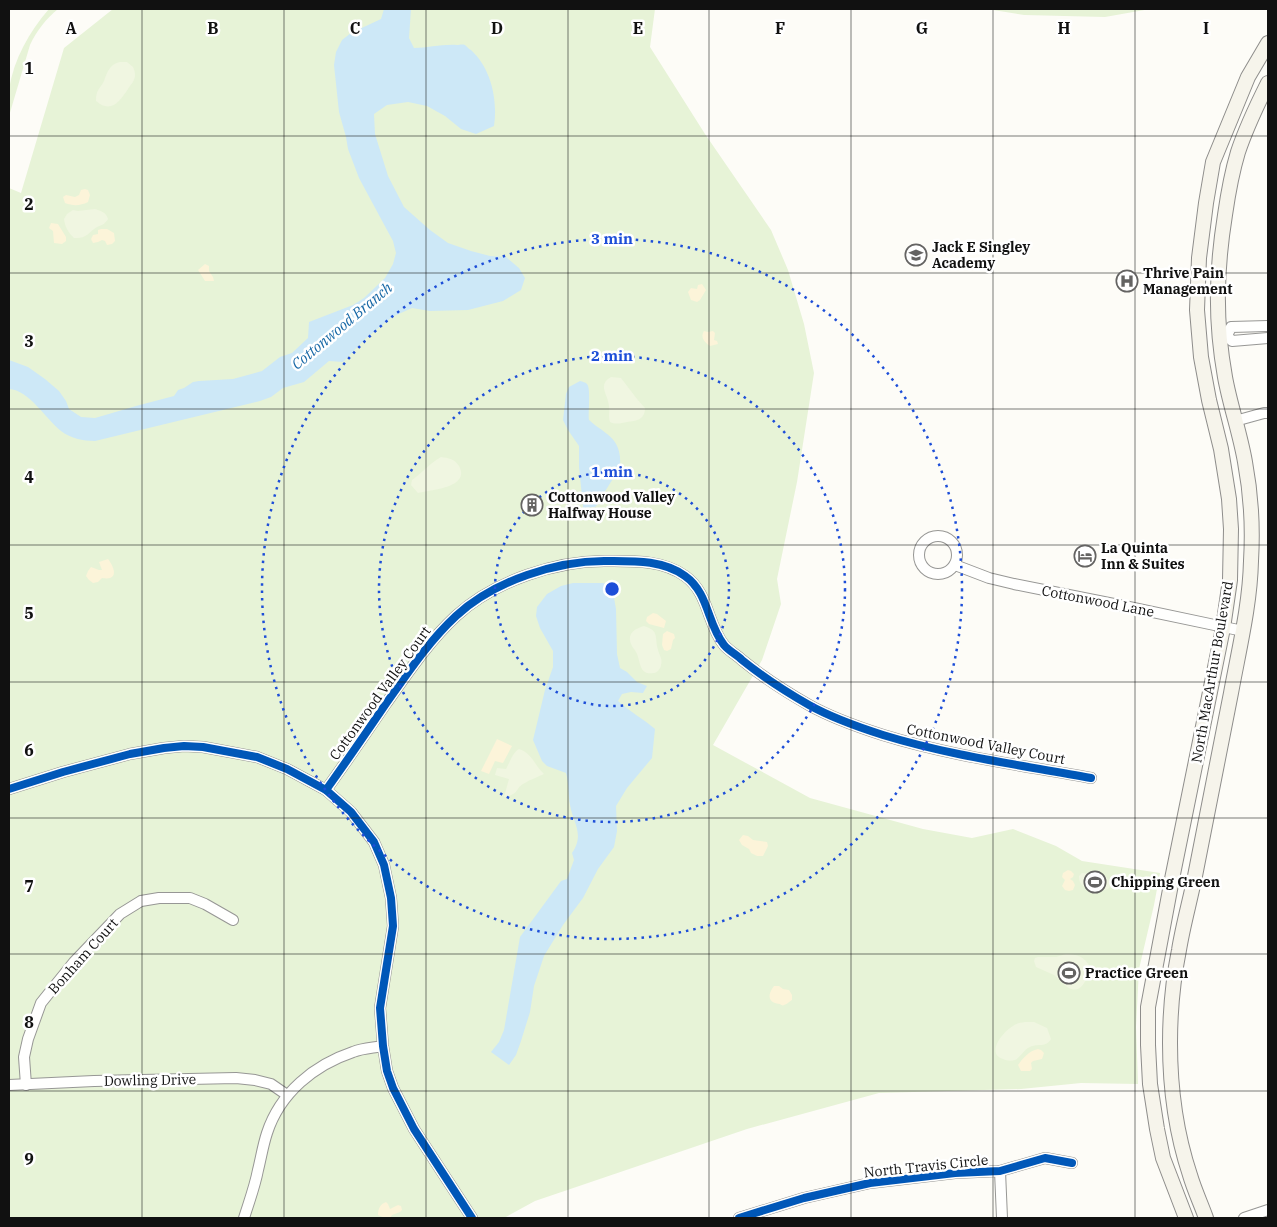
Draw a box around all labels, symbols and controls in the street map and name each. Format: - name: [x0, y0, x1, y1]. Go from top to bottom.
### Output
- text: A: [65, 18, 77, 38]
- text: B: [207, 18, 219, 38]
- text: C: [350, 18, 360, 38]
- text: D: [491, 18, 503, 38]
- text: E: [633, 18, 643, 38]
- text: F: [775, 18, 785, 38]
- text: G: [916, 18, 928, 38]
- text: H: [1058, 18, 1071, 38]
- text: I: [1203, 18, 1209, 38]
- text: 1: [24, 58, 34, 78]
- text: 2: [24, 194, 34, 214]
- text: 3 min: [591, 229, 633, 248]
- place label: Jack E Singley Academy: [932, 238, 1030, 272]
- school or university icon: Jack E Singley Academy: [904, 243, 928, 267]
- place label: Thrive Pain Management: [1143, 264, 1233, 298]
- hospital icon: Thrive Pain Management: [1115, 269, 1139, 293]
- water label: Cottonwood Branch: [287, 277, 397, 373]
- text: 3: [24, 331, 34, 351]
- text: 2 min: [591, 346, 633, 365]
- text: 1 min: [591, 462, 633, 481]
- text: 4: [24, 467, 34, 487]
- place label: Cottonwood Valley Halfway House: [548, 488, 675, 522]
- building icon: Cottonwood Valley Halfway House: [520, 493, 544, 517]
- place label: La Quinta Inn & Suites: [1101, 539, 1185, 573]
- hotel icon: La Quinta Inn & Suites: [1073, 544, 1097, 568]
- street label: North MacArthur Boulevard: [1187, 579, 1237, 764]
- centre of rings: [603, 580, 621, 598]
- street label: Cottonwood Lane: [1040, 581, 1156, 621]
- text: 5: [24, 603, 34, 623]
- street label: Cottonwood Valley Court: [325, 622, 435, 764]
- street label: Cottonwood Valley Court: [905, 720, 1067, 768]
- text: 6: [24, 740, 34, 760]
- sports icon: Chipping Green: [1083, 870, 1107, 894]
- place label: Chipping Green: [1111, 873, 1220, 891]
- text: 7: [24, 876, 34, 896]
- street label: Bonham Court: [44, 914, 122, 998]
- sports icon: Practice Green: [1057, 961, 1081, 985]
- place label: Practice Green: [1085, 964, 1188, 982]
- text: 8: [24, 1012, 34, 1032]
- street label: Dowling Drive: [104, 1070, 196, 1090]
- text: 9: [24, 1149, 34, 1169]
- street label: North Travis Circle: [863, 1151, 989, 1181]

